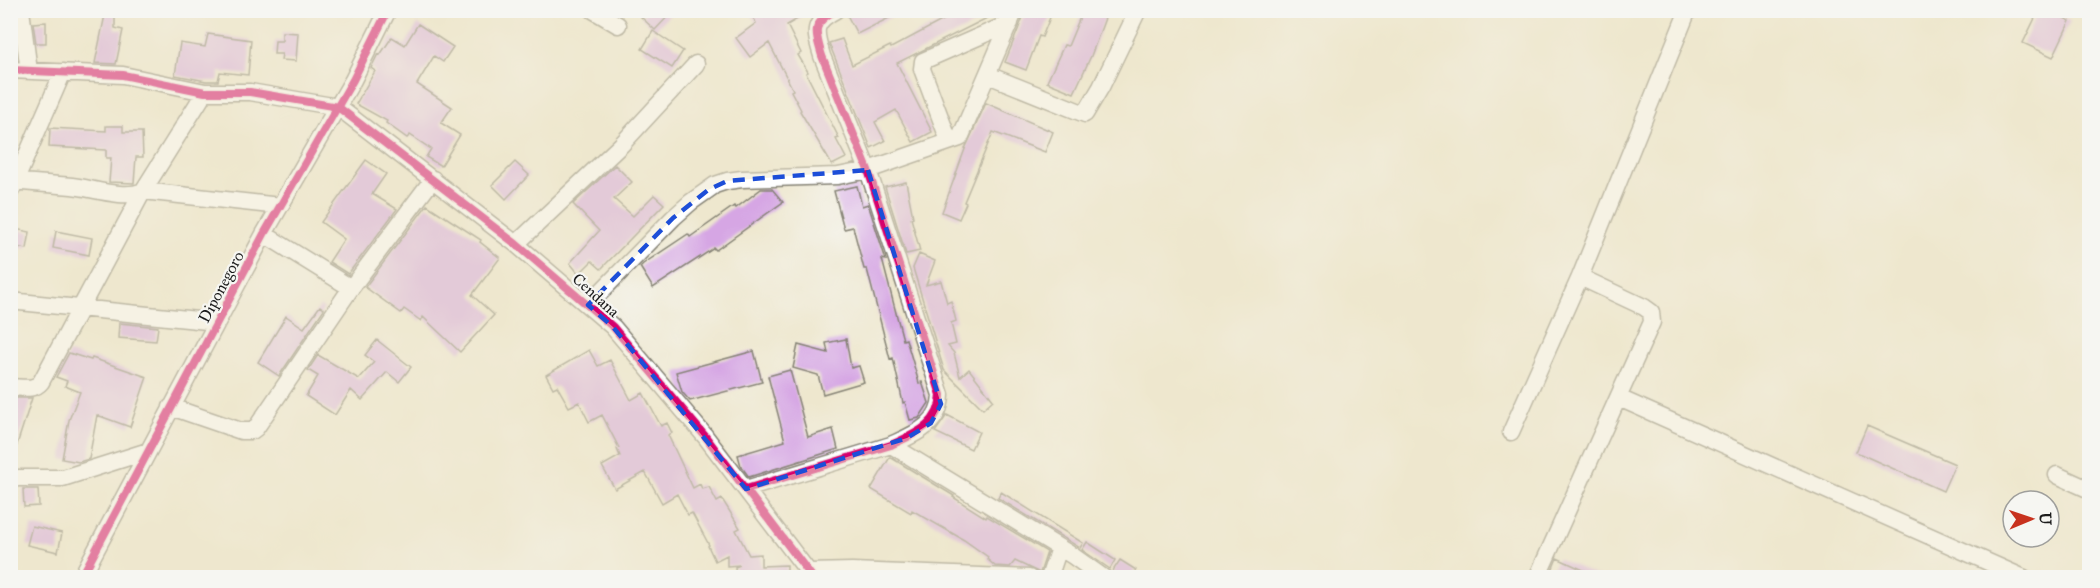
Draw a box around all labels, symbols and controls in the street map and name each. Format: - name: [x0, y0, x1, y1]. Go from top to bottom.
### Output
- street label: Diponegoro: [194, 248, 249, 326]
- street label: Cendana: [569, 269, 624, 321]
- north arrow: [2001, 489, 2061, 549]
- text: U: [2036, 512, 2055, 526]

